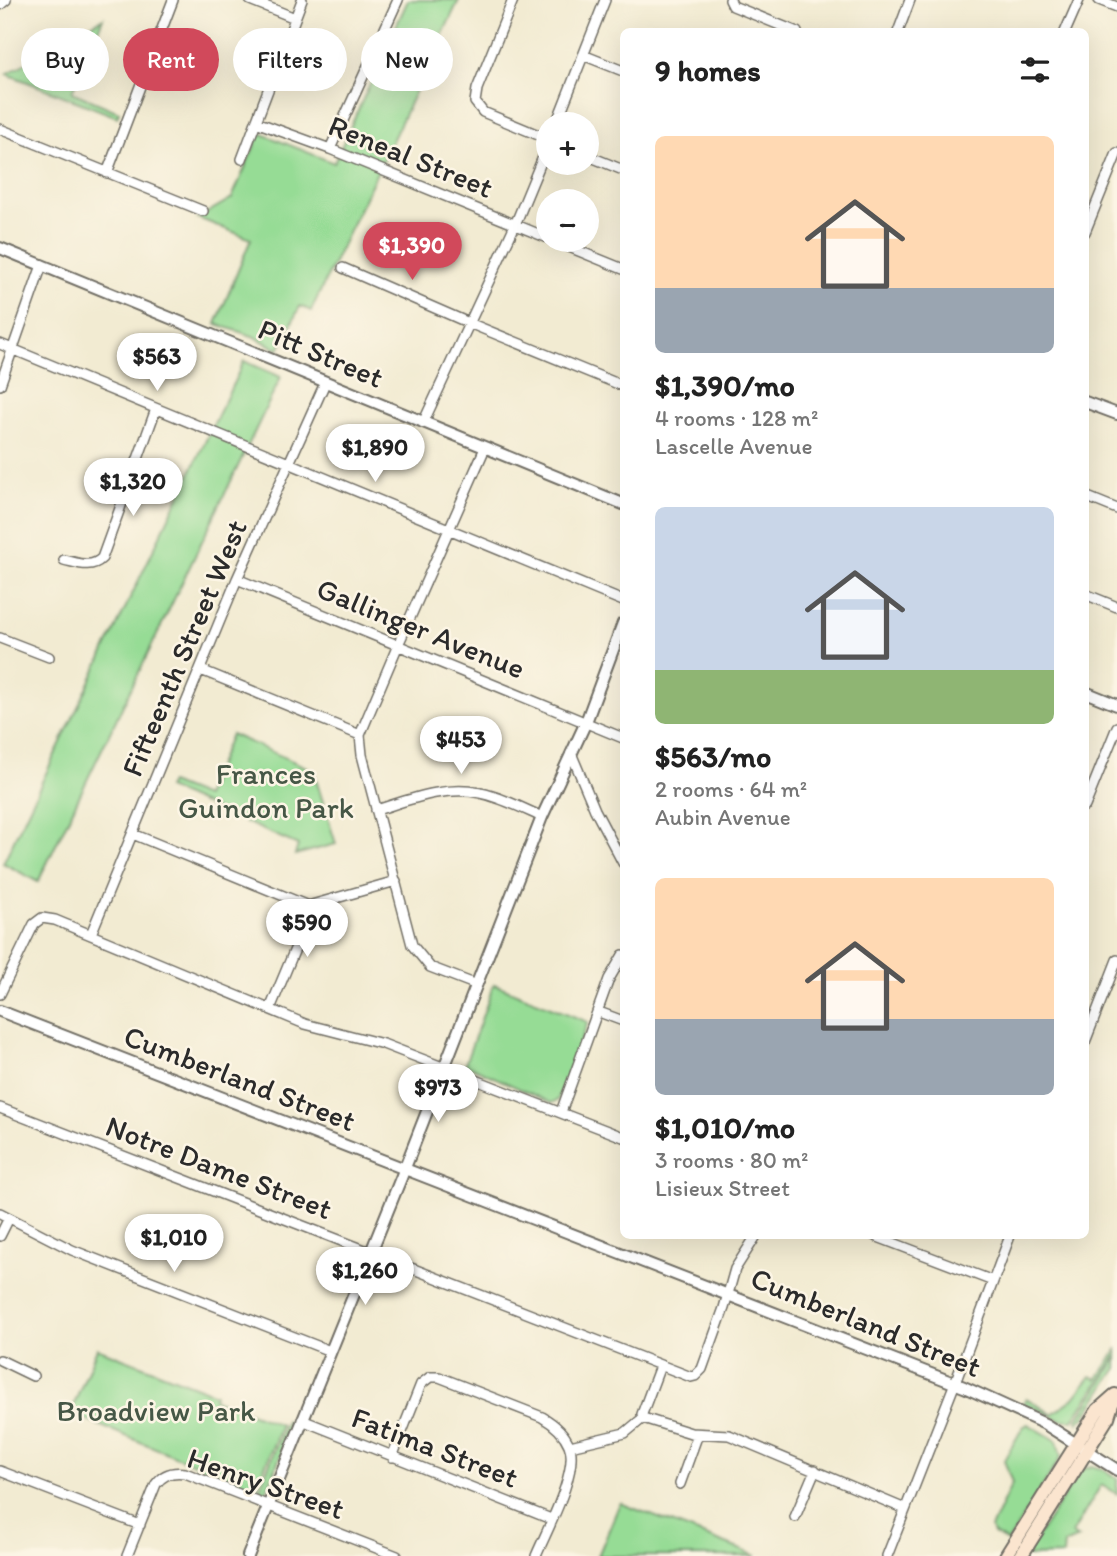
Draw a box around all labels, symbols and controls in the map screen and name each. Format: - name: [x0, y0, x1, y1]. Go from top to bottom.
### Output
- chip: Buy: [21, 28, 109, 91]
- chip: Rent: [123, 28, 219, 91]
- chip: Filters: [233, 28, 347, 91]
- chip: New: [361, 28, 453, 91]
- icon: filters: [1016, 51, 1054, 89]
- text: 9 homes: [655, 52, 761, 89]
- street label: Reneal Street: [323, 106, 499, 206]
- map controls: [536, 112, 599, 252]
- button: +: [536, 112, 599, 175]
- icon: home: [792, 181, 918, 307]
- button: −: [536, 189, 599, 252]
- pin: $1,390: [355, 222, 469, 282]
- text: $1,390: [379, 231, 445, 259]
- street label: Pitt Street: [253, 310, 389, 396]
- pin: $563: [116, 334, 198, 393]
- text: $563: [133, 342, 181, 370]
- text: $1,390/mo: [655, 367, 795, 404]
- text: 4 rooms · 128 m²: [655, 404, 818, 432]
- pin: $1,890: [318, 424, 432, 484]
- text: Lascelle Avenue: [655, 432, 813, 460]
- text: $1,890: [342, 433, 408, 461]
- pin: $1,320: [76, 458, 190, 518]
- text: $1,320: [100, 467, 166, 495]
- street label: Fifteenth Street West: [113, 514, 255, 782]
- icon: home: [792, 552, 918, 678]
- street label: Gallinger Avenue: [312, 569, 530, 687]
- pin: $453: [420, 716, 502, 776]
- text: $453: [436, 725, 486, 753]
- text: $563/mo: [655, 738, 771, 775]
- park label: Frances Guindon Park: [178, 755, 354, 826]
- text: 2 rooms · 64 m²: [655, 775, 807, 803]
- text: Aubin Avenue: [655, 803, 791, 831]
- pin: $590: [266, 900, 348, 959]
- text: $590: [282, 908, 332, 936]
- icon: home: [792, 923, 918, 1049]
- street label: Cumberland Street: [119, 1017, 361, 1139]
- pin: $973: [397, 1064, 479, 1124]
- text: $973: [414, 1073, 462, 1101]
- street label: Notre Dame Street: [101, 1107, 337, 1227]
- text: $1,010/mo: [655, 1109, 795, 1146]
- text: 3 rooms · 80 m²: [655, 1146, 809, 1174]
- text: Lisieux Street: [655, 1174, 790, 1202]
- pin: $1,010: [117, 1214, 231, 1274]
- text: $1,010: [141, 1223, 207, 1251]
- pin: $1,260: [308, 1248, 422, 1307]
- text: $1,260: [332, 1256, 398, 1284]
- street label: Cumberland Street: [745, 1259, 987, 1385]
- park label: Broadview Park: [56, 1392, 256, 1429]
- street label: Fatima Street: [347, 1398, 523, 1496]
- street label: Henry Street: [183, 1439, 349, 1527]

